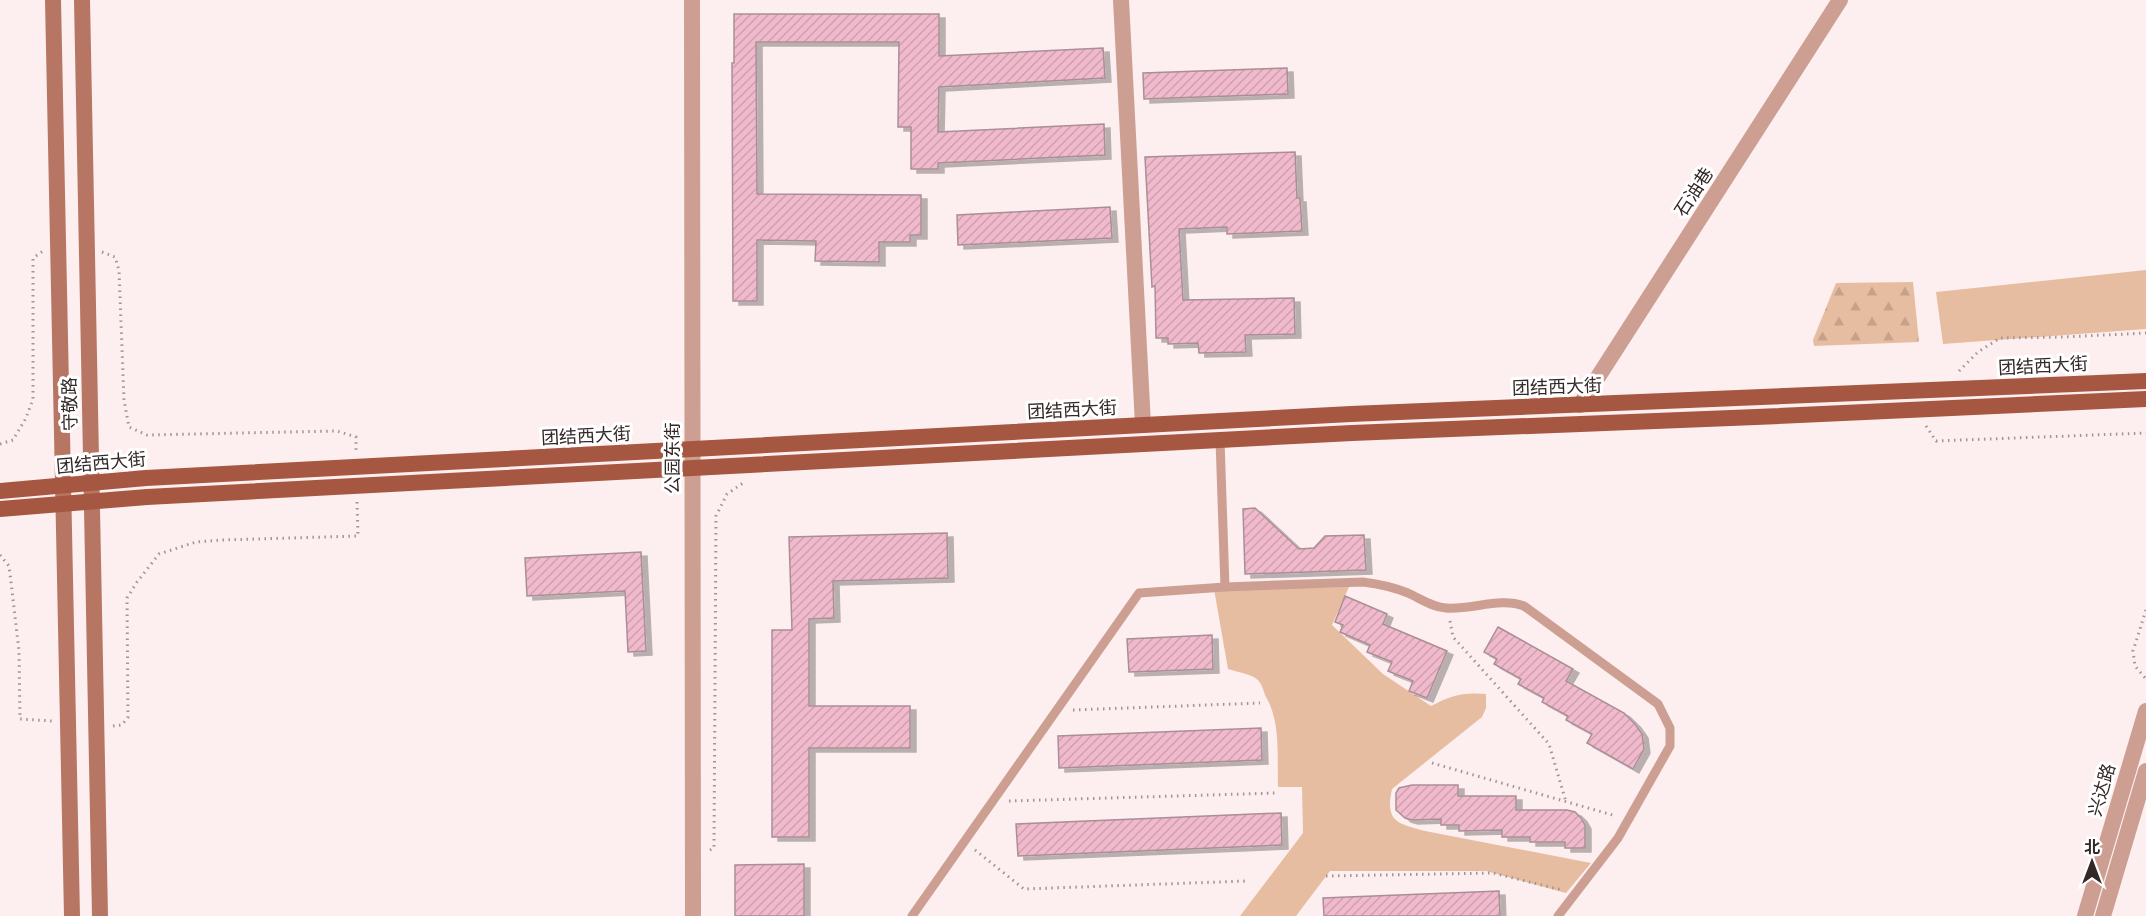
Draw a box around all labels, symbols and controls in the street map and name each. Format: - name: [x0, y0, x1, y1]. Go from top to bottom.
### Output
- street label: 石油巷: [1670, 163, 1717, 220]
- street label: 团结西大街: [1997, 353, 2088, 378]
- street label: 团结西大街: [1512, 374, 1602, 399]
- street label: 守敬路: [59, 377, 80, 431]
- street label: 团结西大街: [1026, 397, 1117, 422]
- street label: 公园东街: [662, 422, 683, 494]
- street label: 团结西大街: [540, 423, 631, 448]
- street label: 团结西大街: [55, 448, 147, 477]
- street label: 兴达路: [2084, 761, 2119, 819]
- north arrow: [2062, 832, 2122, 892]
- text: 北: [2084, 837, 2100, 857]

